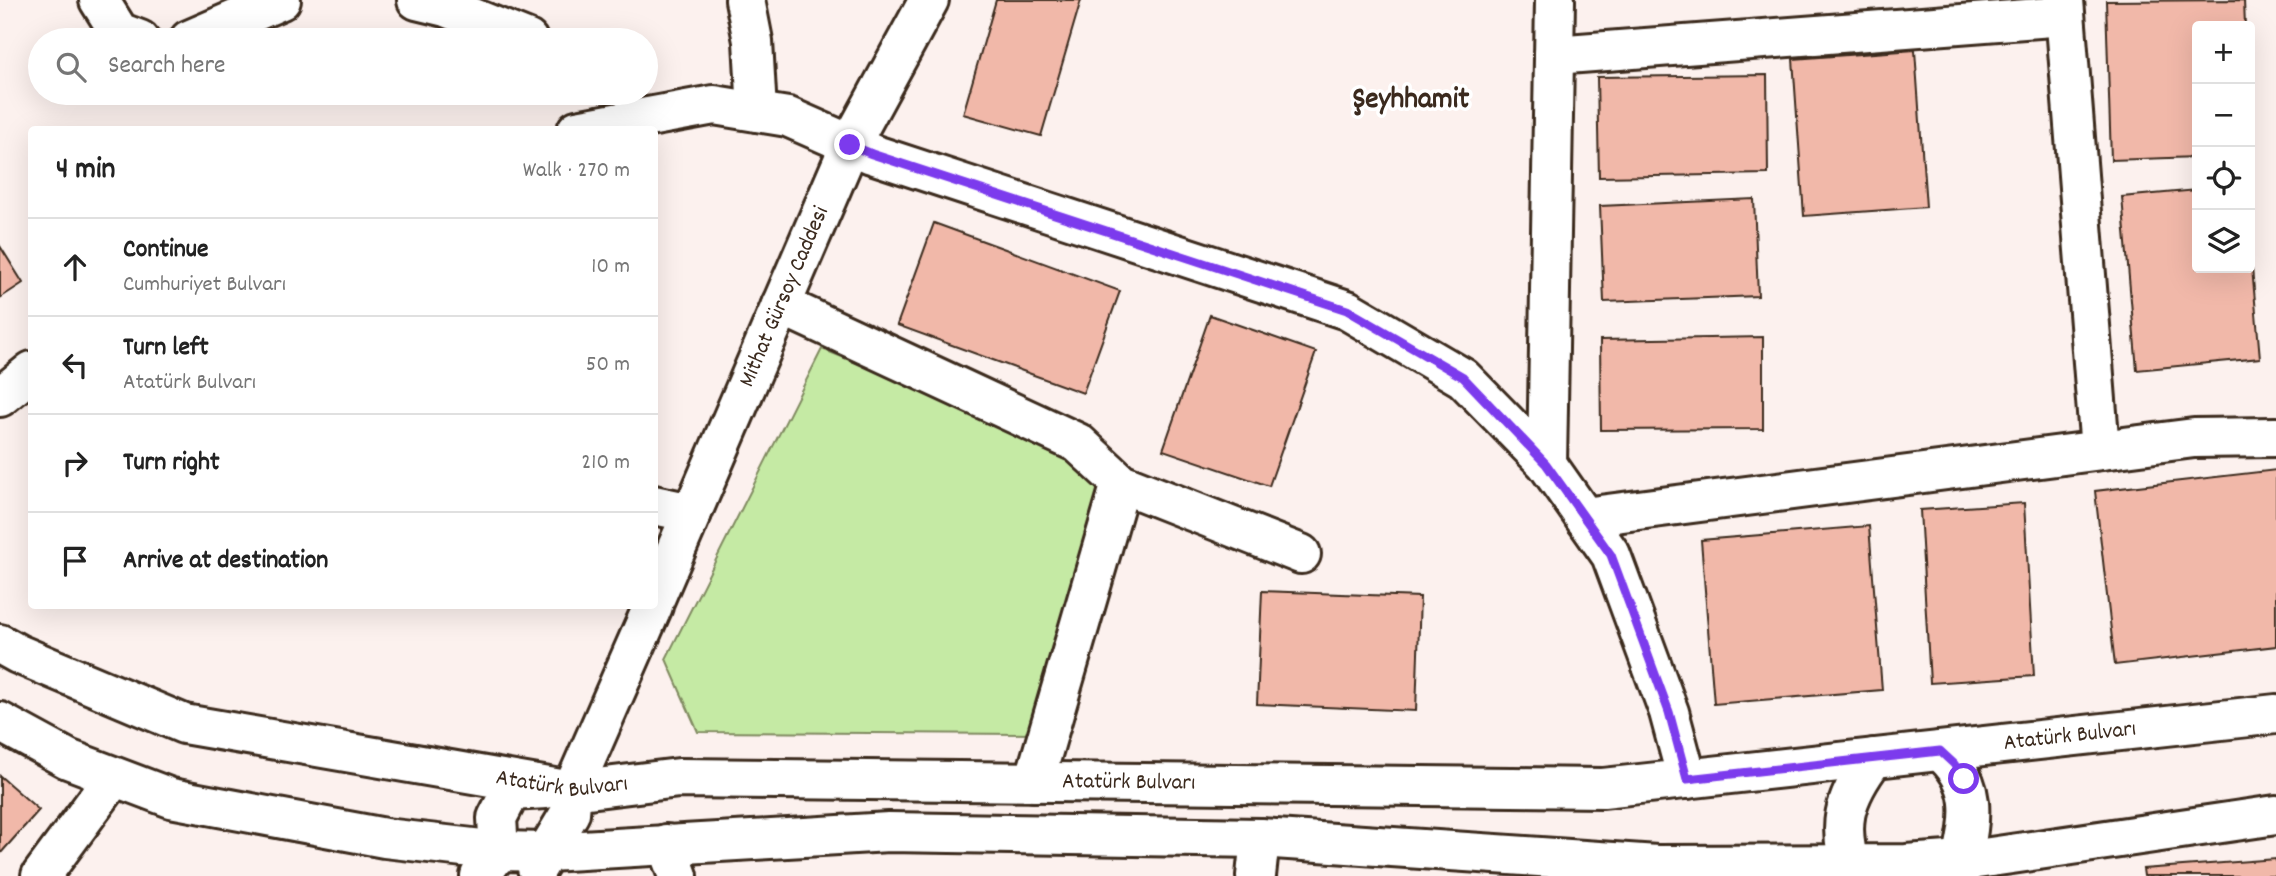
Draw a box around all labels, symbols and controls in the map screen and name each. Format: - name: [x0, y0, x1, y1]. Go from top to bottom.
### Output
- map controls: [2192, 21, 2255, 273]
- button: +: [2192, 21, 2255, 84]
- search box: [28, 28, 658, 105]
- icon: search: [52, 48, 90, 86]
- text: Search here: [108, 48, 226, 85]
- district label: Şeyhhamit: [1353, 80, 1469, 123]
- button: −: [2192, 84, 2255, 147]
- route end: [834, 129, 865, 160]
- button: locate: [2192, 147, 2255, 210]
- text: 4 min: [56, 150, 115, 193]
- text: Walk · 270 m: [523, 155, 630, 188]
- street label: Mithat Gürsoy Caddesi: [731, 201, 838, 392]
- button: layers: [2192, 210, 2255, 273]
- text: Continue: [123, 232, 208, 269]
- icon: ahead: [56, 248, 94, 286]
- text: 10 m: [591, 251, 630, 284]
- text: Cumhuriyet Bulvarı: [123, 269, 286, 302]
- text: Turn left: [123, 330, 209, 367]
- icon: left: [56, 346, 94, 384]
- text: 50 m: [586, 349, 630, 382]
- text: Atatürk Bulvarı: [123, 367, 256, 400]
- icon: right: [56, 444, 94, 482]
- text: Turn right: [123, 445, 220, 482]
- text: 210 m: [581, 447, 630, 480]
- icon: arrive: [56, 542, 94, 580]
- text: Arrive at destination: [123, 543, 328, 580]
- street label: Atatürk Bulvarı: [2002, 713, 2138, 760]
- street label: Atatürk Bulvarı: [493, 762, 630, 808]
- route start: [1948, 763, 1979, 794]
- street label: Atatürk Bulvarı: [1062, 766, 1195, 800]

